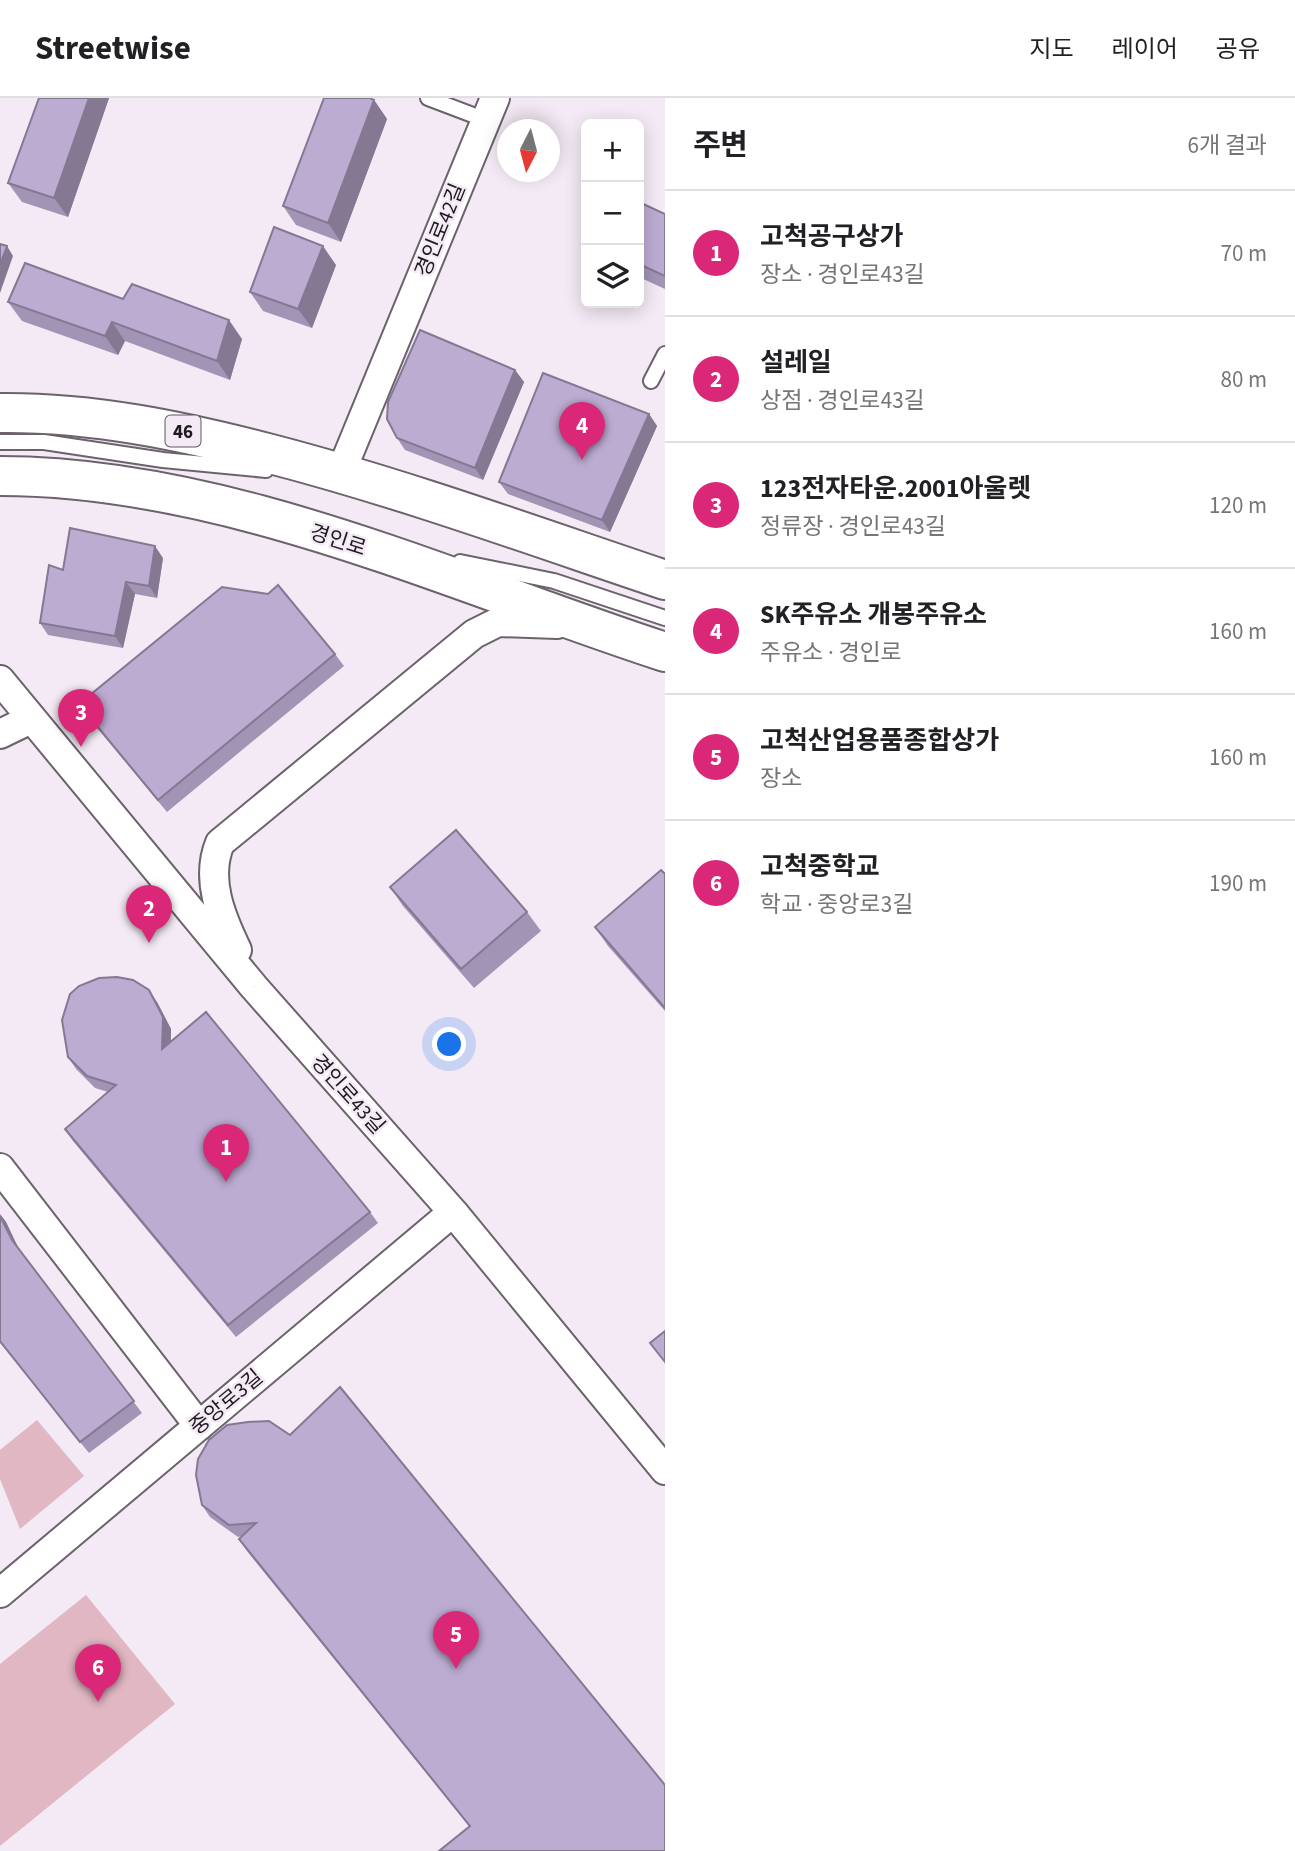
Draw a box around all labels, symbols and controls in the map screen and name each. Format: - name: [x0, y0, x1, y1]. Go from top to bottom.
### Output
- text: Streetwise: [35, 25, 191, 72]
- text: 지도: [1029, 32, 1074, 67]
- text: 레이어: [1112, 32, 1178, 67]
- text: 공유: [1216, 32, 1260, 67]
- north arrow: [497, 119, 560, 182]
- map controls: [581, 119, 644, 308]
- button: +: [581, 119, 644, 182]
- text: 주변: [693, 124, 748, 167]
- text: 6개 결과: [1187, 129, 1267, 162]
- street label: 경인로42길: [408, 179, 472, 281]
- button: −: [581, 182, 644, 245]
- text: 고척공구상가: [760, 218, 904, 255]
- text: 1: [710, 237, 722, 270]
- text: 70 m: [1220, 237, 1267, 270]
- button: layers: [581, 245, 644, 308]
- text: 장소 · 경인로43길: [760, 258, 925, 291]
- text: 설레일: [760, 344, 832, 381]
- text: 2: [710, 363, 722, 396]
- text: 80 m: [1220, 363, 1267, 396]
- text: 상점 · 경인로43길: [760, 384, 925, 417]
- pin: 4: [559, 402, 605, 460]
- road number: 46: [166, 416, 200, 446]
- text: 123전자타운.2001아울렛: [760, 470, 1031, 507]
- text: 3: [710, 489, 722, 522]
- text: 120 m: [1209, 489, 1267, 522]
- text: 정류장 · 경인로43길: [760, 510, 946, 543]
- street label: 경인로: [306, 517, 370, 563]
- text: SK주유소 개봉주유소: [760, 596, 987, 633]
- text: 4: [710, 615, 722, 648]
- text: 160 m: [1209, 615, 1267, 648]
- text: 주유소 · 경인로: [760, 636, 902, 669]
- pin: 3: [58, 689, 104, 747]
- text: 고척산업용품종합상가: [760, 722, 999, 759]
- text: 5: [710, 741, 722, 774]
- text: 160 m: [1209, 741, 1267, 774]
- text: 장소: [760, 762, 802, 795]
- text: 고척중학교: [760, 848, 880, 885]
- text: 6: [710, 867, 722, 900]
- text: 190 m: [1209, 867, 1267, 900]
- pin: 2: [126, 885, 172, 943]
- text: 학교 · 중앙로3길: [760, 888, 913, 921]
- your location: [432, 1027, 466, 1061]
- street label: 경인로43길: [304, 1047, 392, 1141]
- pin: 1: [203, 1124, 249, 1182]
- street label: 중앙로3길: [183, 1362, 269, 1442]
- pin: 5: [433, 1611, 479, 1669]
- pin: 6: [75, 1644, 121, 1702]

